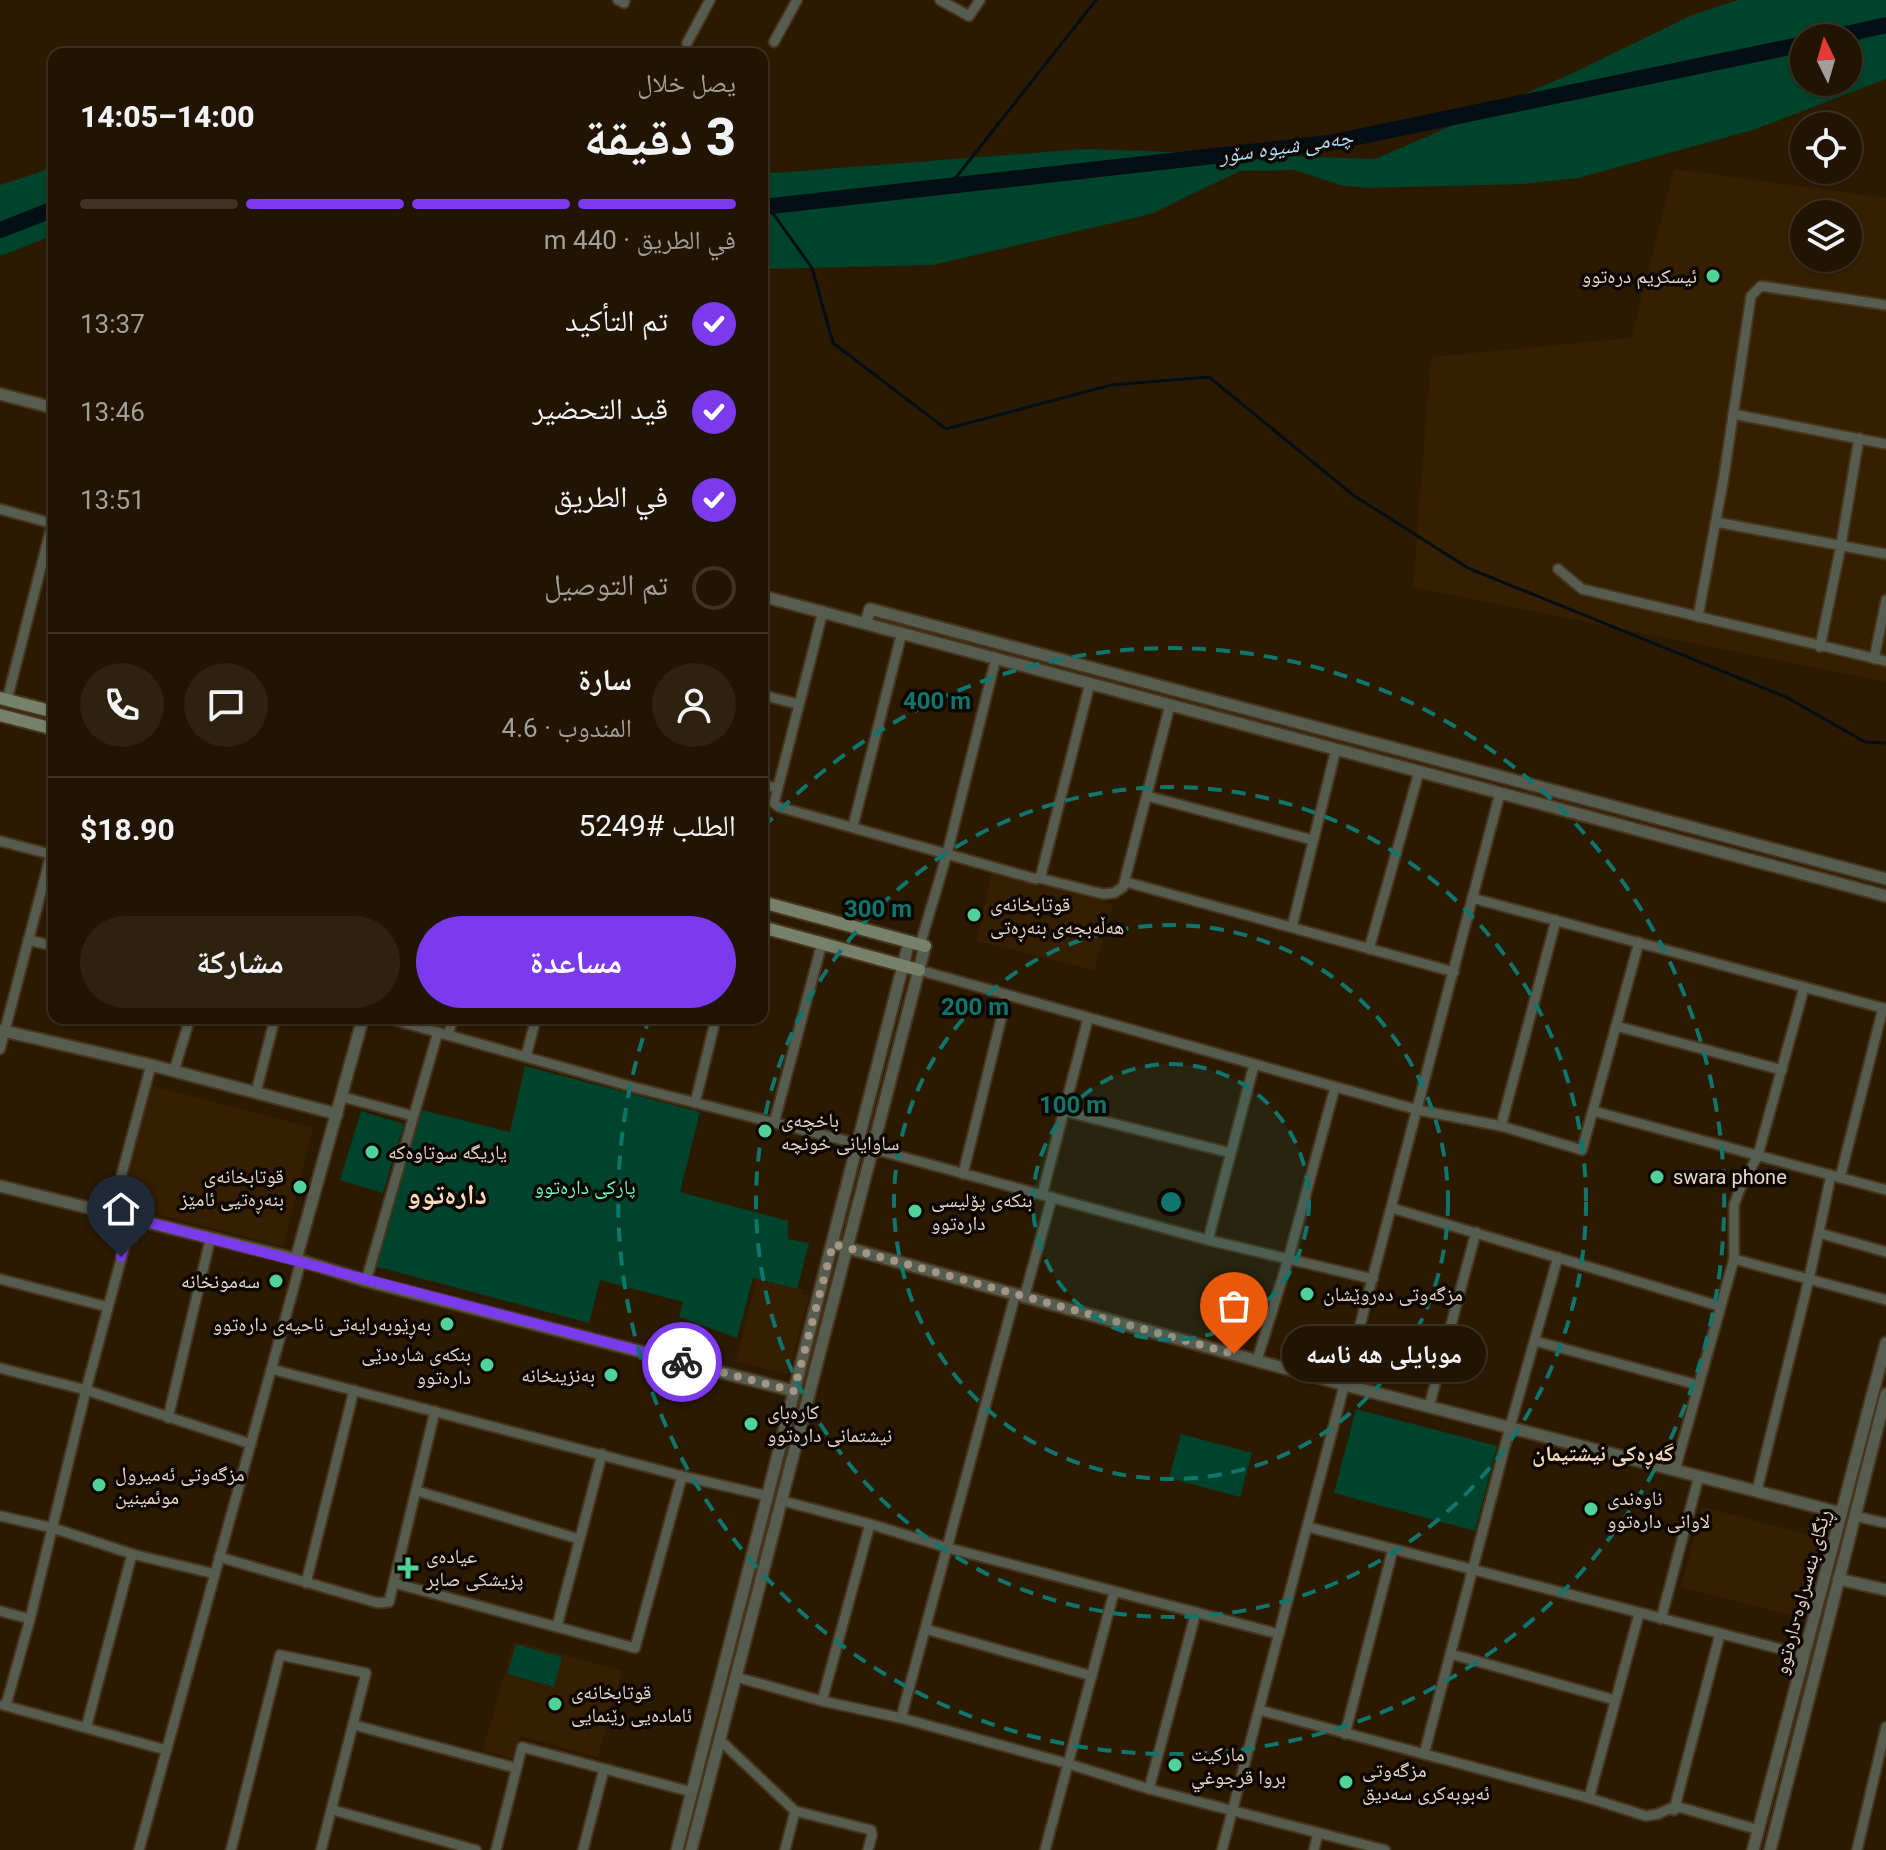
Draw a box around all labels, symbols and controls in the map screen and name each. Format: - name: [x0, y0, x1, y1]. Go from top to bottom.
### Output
- north arrow: [1790, 24, 1862, 96]
- map controls: [1790, 24, 1862, 272]
- text: يصل خلال: [637, 68, 736, 98]
- text: 14:00–14:05: [80, 99, 255, 134]
- text: 3 دقيقة: [584, 107, 736, 168]
- button: locate: [1790, 112, 1862, 184]
- water label: چەمی شیوە سۆر: [1216, 124, 1356, 169]
- button: layers: [1790, 200, 1862, 272]
- text: في الطريق · 440 m: [544, 225, 736, 255]
- place label: ئیسکریم درەتوو: [1582, 264, 1697, 290]
- marker: ئیسکریم درەتوو: [1704, 267, 1722, 285]
- icon: check: [692, 302, 736, 346]
- text: تم التأكيد: [565, 303, 668, 338]
- text: 13:37: [80, 309, 145, 339]
- icon: check: [692, 390, 736, 434]
- text: قيد التحضير: [532, 391, 668, 426]
- text: 13:46: [80, 397, 145, 427]
- icon: check: [692, 478, 736, 522]
- text: في الطريق: [553, 479, 668, 514]
- text: 13:51: [80, 485, 145, 515]
- text: تم التوصيل: [544, 567, 668, 602]
- text: سارة: [578, 662, 632, 697]
- button: phone: [80, 663, 164, 747]
- button: chat: [184, 663, 268, 747]
- button: person: [652, 663, 736, 747]
- text: 400 m: [903, 687, 971, 715]
- text: المندوب · 4.6: [502, 713, 632, 743]
- text: الطلب #5249: [578, 808, 736, 843]
- text: $18.90: [80, 812, 175, 847]
- place label: قوتابخانەی هەڵەبجەی بنەڕەتی: [990, 892, 1125, 943]
- text: 300 m: [844, 895, 912, 923]
- marker: قوتابخانەی هەڵەبجەی بنەڕەتی: [965, 906, 983, 924]
- button: مشاركة: [80, 916, 400, 1008]
- button: مساعدة: [416, 916, 736, 1008]
- text: 200 m: [941, 993, 1009, 1021]
- text: 100 m: [1039, 1091, 1107, 1119]
- place label: باخچەی ساوایانی خونچە: [781, 1108, 899, 1155]
- marker: باخچەی ساوایانی خونچە: [756, 1122, 774, 1140]
- place label: یاریگە سوتاوەکە: [388, 1140, 507, 1164]
- marker: یاریگە سوتاوەکە: [363, 1143, 381, 1161]
- place label: قوتابخانەی بنەڕەتیی ئامێز: [179, 1164, 284, 1215]
- place label: swara phone: [1673, 1165, 1787, 1189]
- marker: swara phone: [1648, 1168, 1666, 1186]
- pin: [87, 1175, 155, 1257]
- park label: پارکی دارەتوو: [534, 1175, 636, 1199]
- marker: قوتابخانەی بنەڕەتیی ئامێز: [291, 1178, 309, 1196]
- district label: دارەتوو: [407, 1178, 487, 1211]
- icon: home: [99, 1187, 143, 1231]
- place label: بنکەی پۆلیسی دارەتوو: [931, 1188, 1033, 1235]
- centre of rings: [1157, 1188, 1185, 1216]
- marker: بنکەی پۆلیسی دارەتوو: [906, 1202, 924, 1220]
- place label: سەمونخانە: [181, 1269, 260, 1293]
- marker: سەمونخانە: [267, 1272, 285, 1290]
- pin: [1200, 1272, 1268, 1354]
- place label: مزگەوتی دەروێشان: [1323, 1282, 1463, 1306]
- icon: bag: [1212, 1284, 1256, 1328]
- marker: مزگەوتی دەروێشان: [1298, 1285, 1316, 1303]
- place label: بەڕێوبەرایەتی ناحیەی دارەتوو: [213, 1312, 431, 1340]
- marker: بەڕێوبەرایەتی ناحیەی دارەتوو: [438, 1315, 456, 1333]
- courier: [642, 1322, 722, 1402]
- callout: موبایلی هه ناسه: [1282, 1326, 1486, 1382]
- text: موبایلی هه ناسه: [1306, 1339, 1462, 1369]
- icon: bike: [660, 1340, 704, 1384]
- place label: بنکەی شارەدێی دارەتوو: [361, 1342, 471, 1389]
- marker: بنکەی شارەدێی دارەتوو: [478, 1356, 496, 1374]
- place label: بەنزینخانە: [521, 1363, 595, 1387]
- marker: بەنزینخانە: [602, 1366, 620, 1384]
- place label: کارەبای نیشتمانی دارەتوو: [767, 1400, 892, 1447]
- marker: کارەبای نیشتمانی دارەتوو: [742, 1415, 760, 1433]
- district label: گەڕەکی نیشتیمان: [1532, 1441, 1674, 1470]
- place label: مزگەوتی ئەمیرول موئمینین: [115, 1462, 245, 1509]
- marker: مزگەوتی ئەمیرول موئمینین: [90, 1476, 108, 1494]
- place label: ناوەندی لاوانی دارەتوو: [1607, 1486, 1710, 1533]
- marker: ناوەندی لاوانی دارەتوو: [1582, 1500, 1600, 1518]
- street label: ڕێگای بنەسراوە-دارەتوو: [1768, 1507, 1840, 1678]
- place label: عیادەی پزیشکی صابر: [425, 1544, 523, 1591]
- marker: عیادەی پزیشکی صابر: [397, 1557, 419, 1579]
- place label: قوتابخانەی ئامادەیی رێنمایی: [571, 1680, 692, 1727]
- marker: قوتابخانەی ئامادەیی رێنمایی: [546, 1695, 564, 1713]
- place label: ماركيت بروا قرجوغي: [1191, 1742, 1286, 1793]
- marker: ماركيت بروا قرجوغي: [1166, 1756, 1184, 1774]
- place label: مزگەوتی ئەبوبەکری سەدیق: [1362, 1758, 1490, 1805]
- marker: مزگەوتی ئەبوبەکری سەدیق: [1337, 1773, 1355, 1791]

